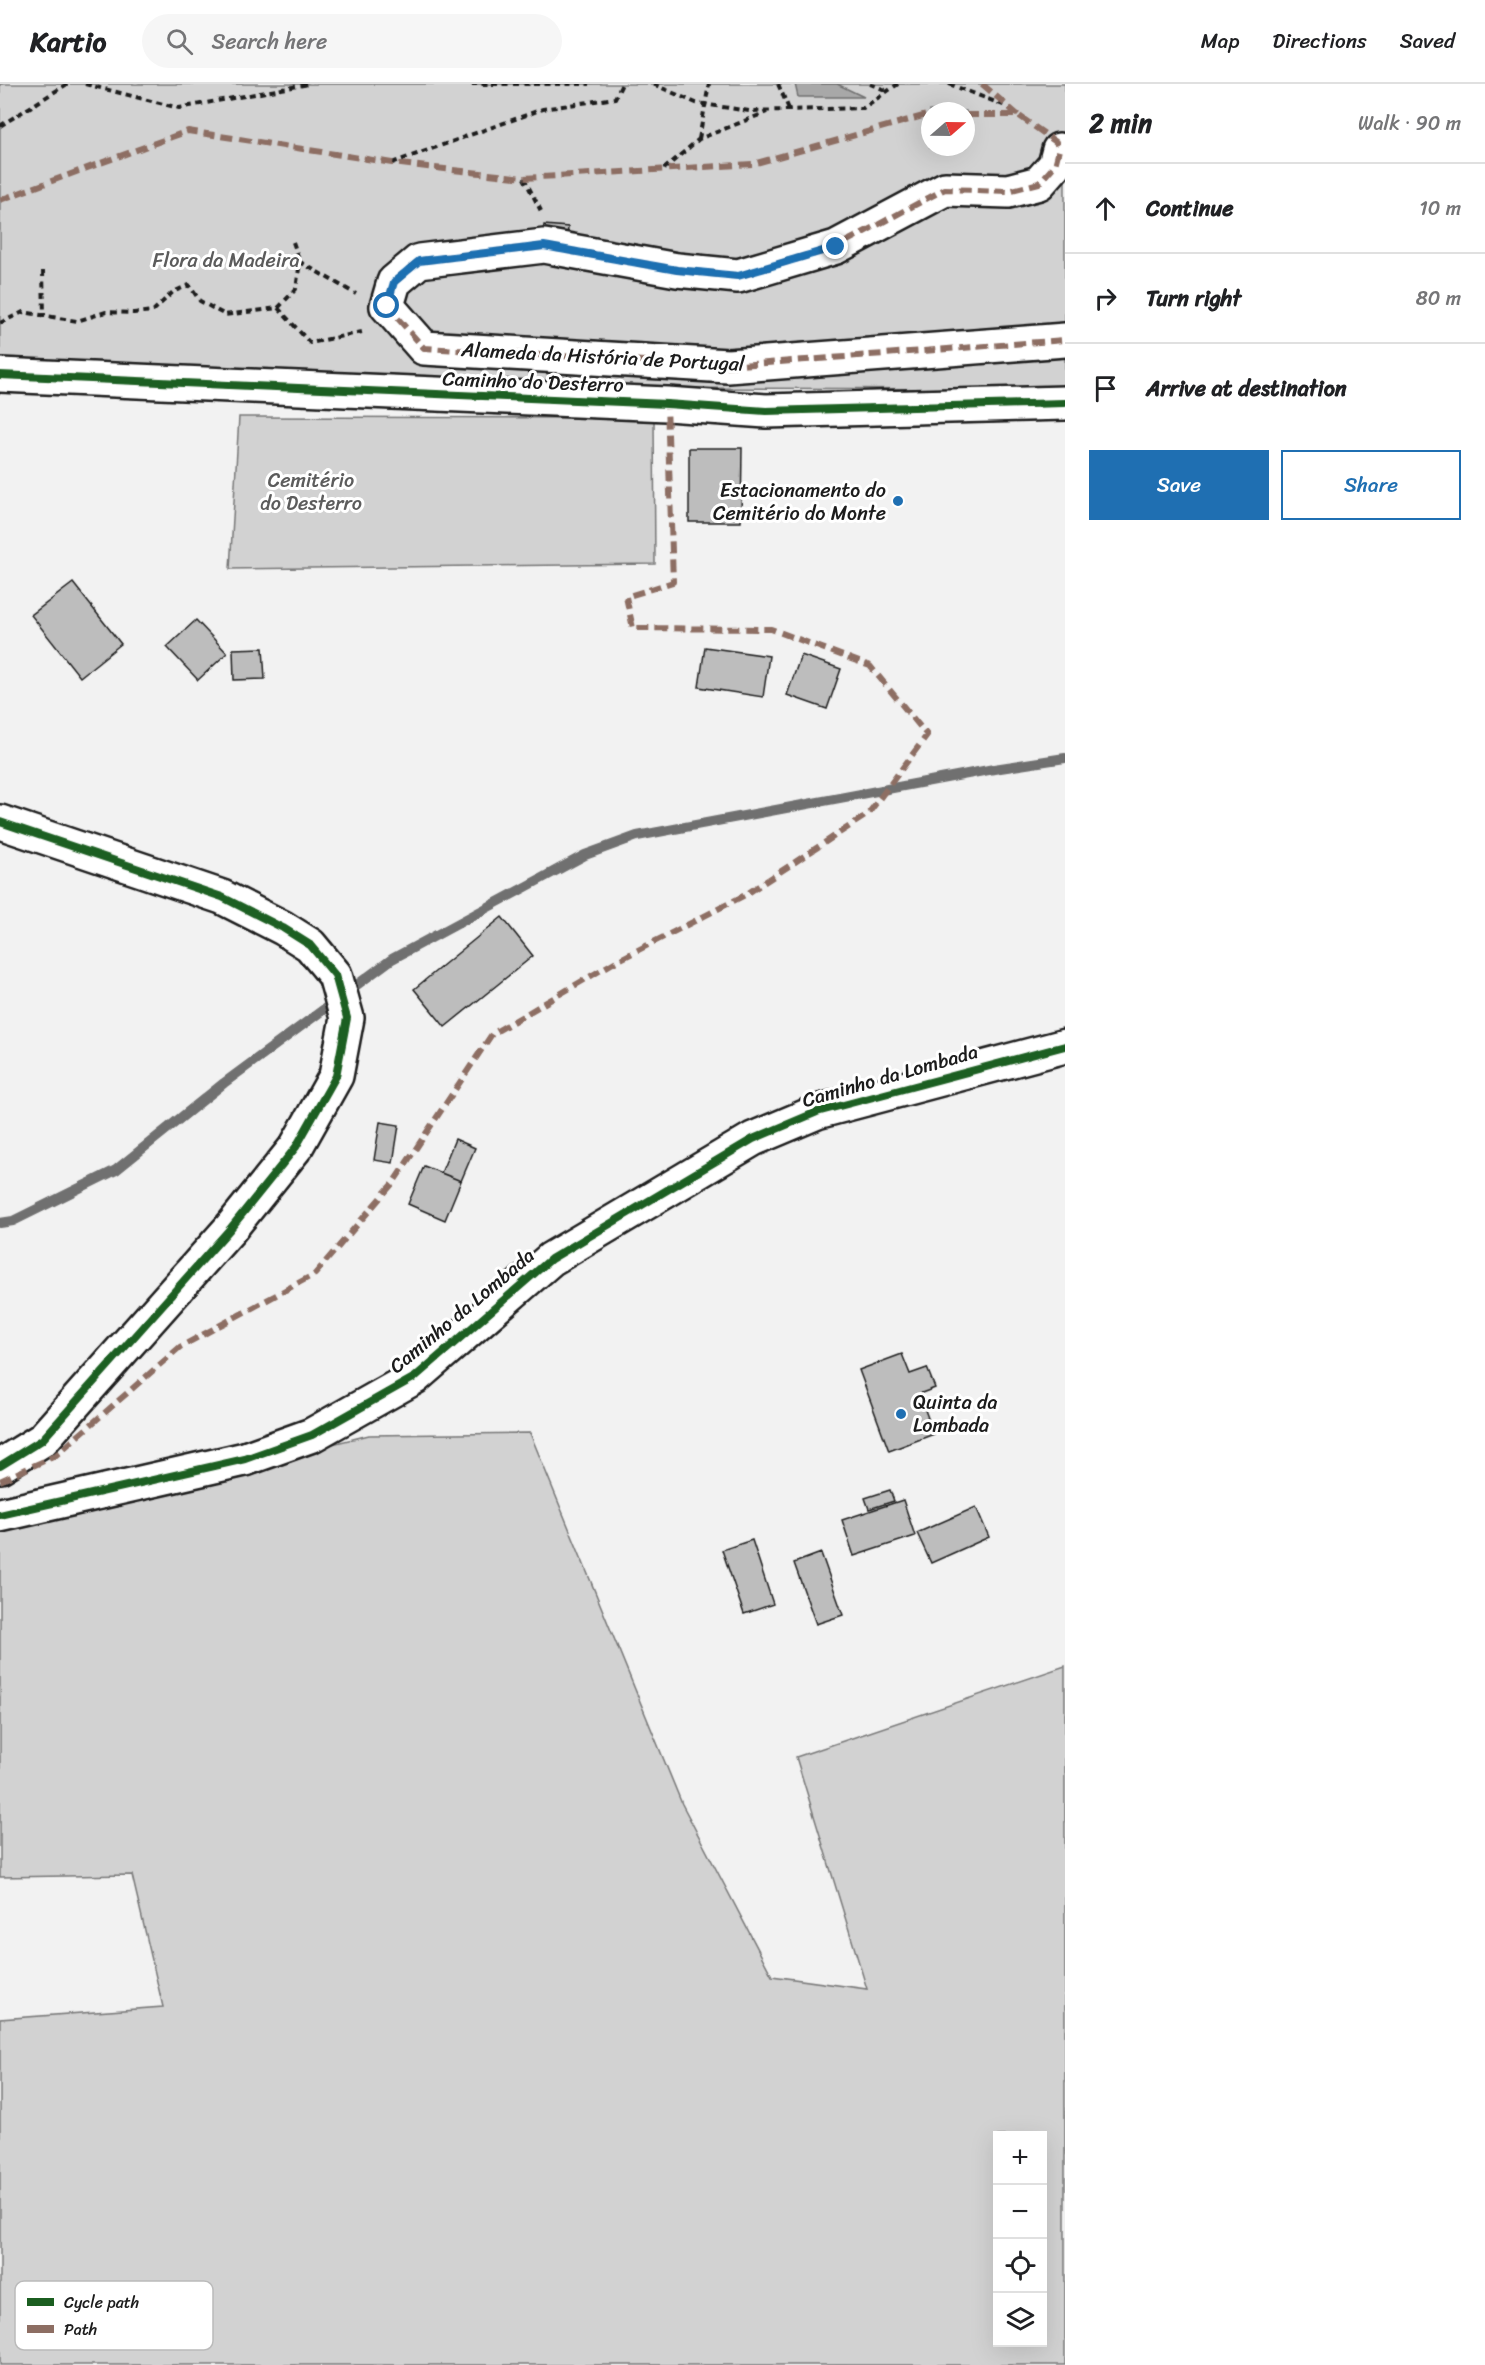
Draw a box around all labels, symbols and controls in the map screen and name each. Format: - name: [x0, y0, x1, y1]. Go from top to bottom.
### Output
- search box: [142, 14, 562, 68]
- text: Kartio: [30, 17, 106, 66]
- text: Search here: [211, 22, 327, 61]
- text: Map: [1201, 22, 1239, 60]
- text: Directions: [1272, 22, 1367, 60]
- text: Saved: [1400, 22, 1455, 60]
- icon: search: [163, 25, 196, 58]
- text: 2 min: [1089, 100, 1152, 146]
- north arrow: [921, 102, 975, 156]
- text: Walk · 90 m: [1358, 106, 1461, 141]
- text: Continue: [1146, 189, 1234, 228]
- text: 10 m: [1419, 191, 1461, 226]
- icon: ahead: [1089, 192, 1122, 225]
- route end: [822, 233, 848, 259]
- park label: Flora da Madeira: [153, 243, 299, 278]
- text: Turn right: [1146, 279, 1241, 318]
- text: 80 m: [1416, 281, 1461, 316]
- icon: right: [1089, 282, 1122, 315]
- route start: [373, 292, 399, 318]
- street label: Alameda da História de Portugal: [459, 332, 746, 382]
- street label: Caminho do Desterro: [442, 361, 624, 403]
- text: Arrive at destination: [1146, 369, 1347, 408]
- icon: arrive: [1089, 372, 1122, 405]
- button: Save: [1089, 450, 1269, 520]
- button: Share: [1281, 450, 1461, 520]
- park label: Cemitério do Desterro: [260, 463, 362, 521]
- place label: Estacionamento do Cemitério do Monte: [713, 473, 886, 531]
- marker: Estacionamento do Cemitério do Monte: [891, 494, 905, 508]
- street label: Caminho da Lombada: [798, 1034, 982, 1118]
- street label: Caminho da Lombada: [381, 1239, 543, 1383]
- place label: Quinta da Lombada: [913, 1385, 998, 1443]
- marker: Quinta da Lombada: [894, 1407, 908, 1421]
- map controls: [993, 2131, 1047, 2347]
- button: +: [993, 2131, 1047, 2185]
- button: −: [993, 2185, 1047, 2239]
- button: locate: [993, 2239, 1047, 2293]
- legend: [15, 2281, 213, 2350]
- text: Cycle path: [64, 2288, 139, 2317]
- button: layers: [993, 2293, 1047, 2347]
- text: Path: [64, 2315, 97, 2344]

